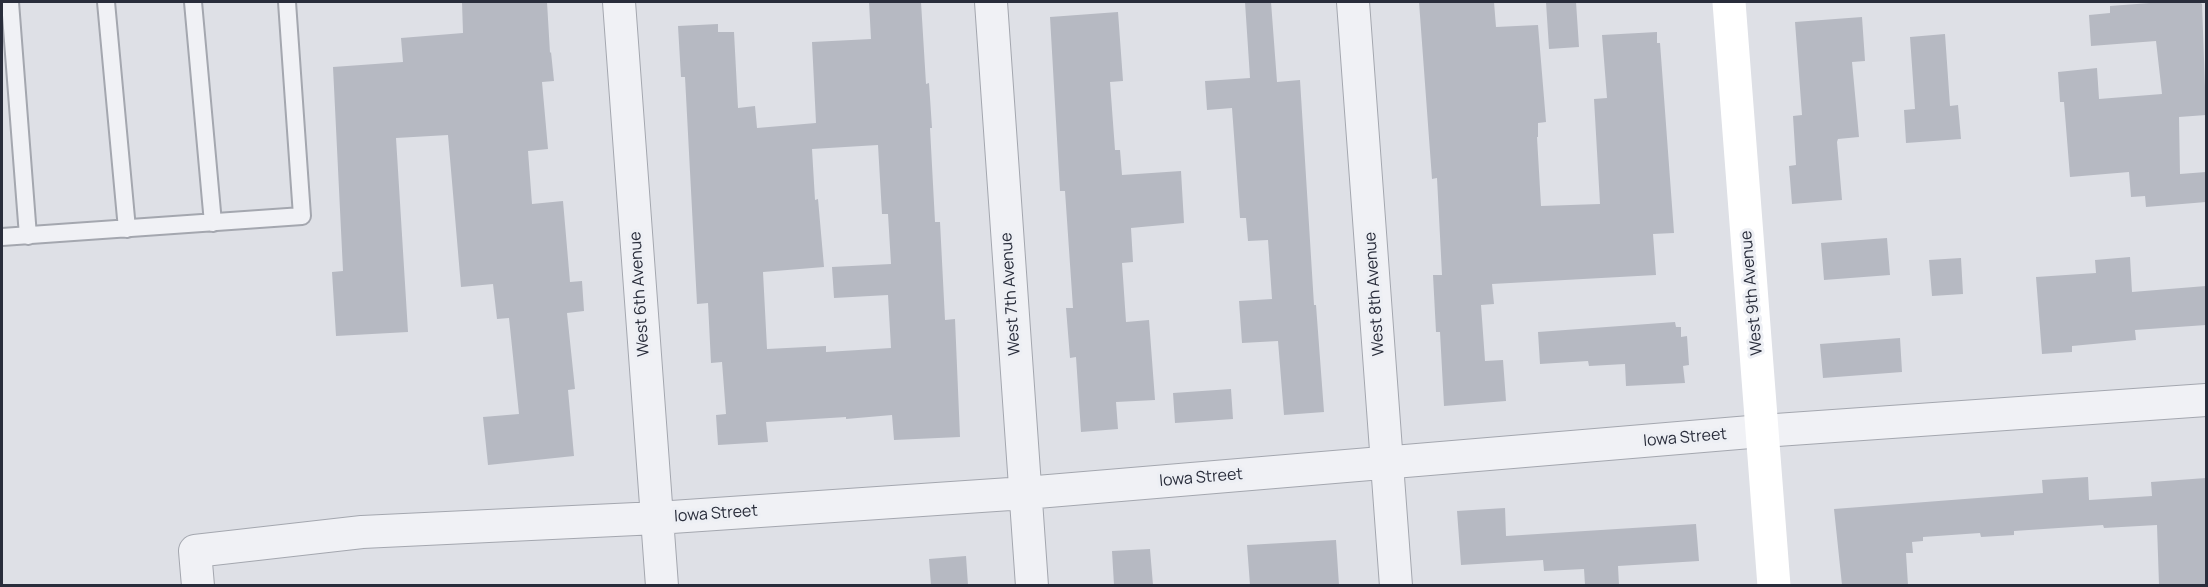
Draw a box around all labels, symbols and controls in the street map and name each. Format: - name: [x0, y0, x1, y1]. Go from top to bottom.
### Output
- street label: West 9th Avenue: [1737, 230, 1767, 356]
- street label: West 6th Avenue: [626, 231, 654, 357]
- street label: West 8th Avenue: [1361, 231, 1389, 357]
- street label: West 7th Avenue: [997, 232, 1025, 356]
- street label: Iowa Street: [1642, 425, 1728, 451]
- street label: Iowa Street: [1158, 465, 1244, 491]
- street label: Iowa Street: [674, 502, 758, 526]

